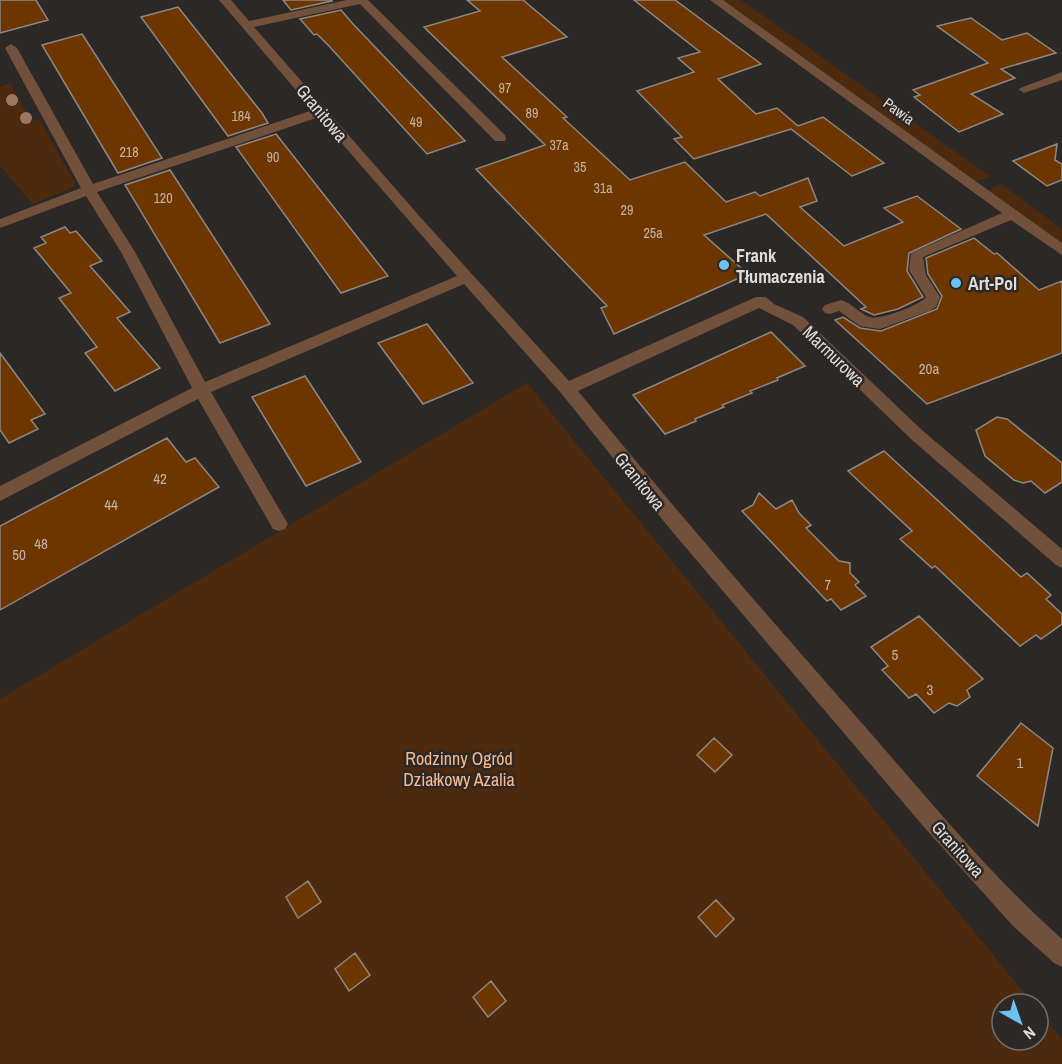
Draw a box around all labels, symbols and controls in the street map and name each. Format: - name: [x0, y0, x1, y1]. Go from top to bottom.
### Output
- street label: Granitowa: [291, 79, 353, 147]
- house number: 97: [499, 79, 511, 97]
- street label: Pawia: [879, 92, 919, 130]
- house number: 89: [526, 104, 538, 122]
- house number: 184: [231, 107, 251, 125]
- house number: 49: [410, 113, 422, 131]
- house number: 37a: [549, 136, 569, 154]
- house number: 218: [119, 143, 139, 161]
- house number: 90: [267, 148, 279, 166]
- house number: 35: [574, 158, 586, 176]
- house number: 31a: [593, 179, 613, 197]
- house number: 120: [153, 189, 173, 207]
- house number: 29: [621, 201, 633, 219]
- house number: 25a: [643, 224, 663, 242]
- place label: Frank Tłumaczenia: [736, 243, 825, 289]
- marker: Frank Tłumaczenia: [717, 258, 731, 272]
- place label: Art-Pol: [968, 271, 1017, 296]
- marker: Art-Pol: [949, 276, 963, 290]
- street label: Marmurowa: [797, 320, 871, 392]
- house number: 20a: [919, 358, 939, 379]
- street label: Granitowa: [609, 447, 671, 515]
- house number: 42: [153, 468, 167, 489]
- house number: 44: [104, 494, 118, 515]
- house number: 48: [34, 533, 48, 554]
- house number: 50: [12, 544, 26, 565]
- house number: 7: [825, 574, 832, 595]
- house number: 5: [892, 644, 899, 665]
- house number: 3: [927, 679, 934, 700]
- park label: Rodzinny Ogród Działkowy Azalia: [403, 746, 515, 792]
- house number: 1: [1017, 752, 1024, 773]
- street label: Granitowa: [926, 815, 990, 883]
- north arrow: [990, 992, 1050, 1052]
- text: N: [1019, 1022, 1040, 1045]

